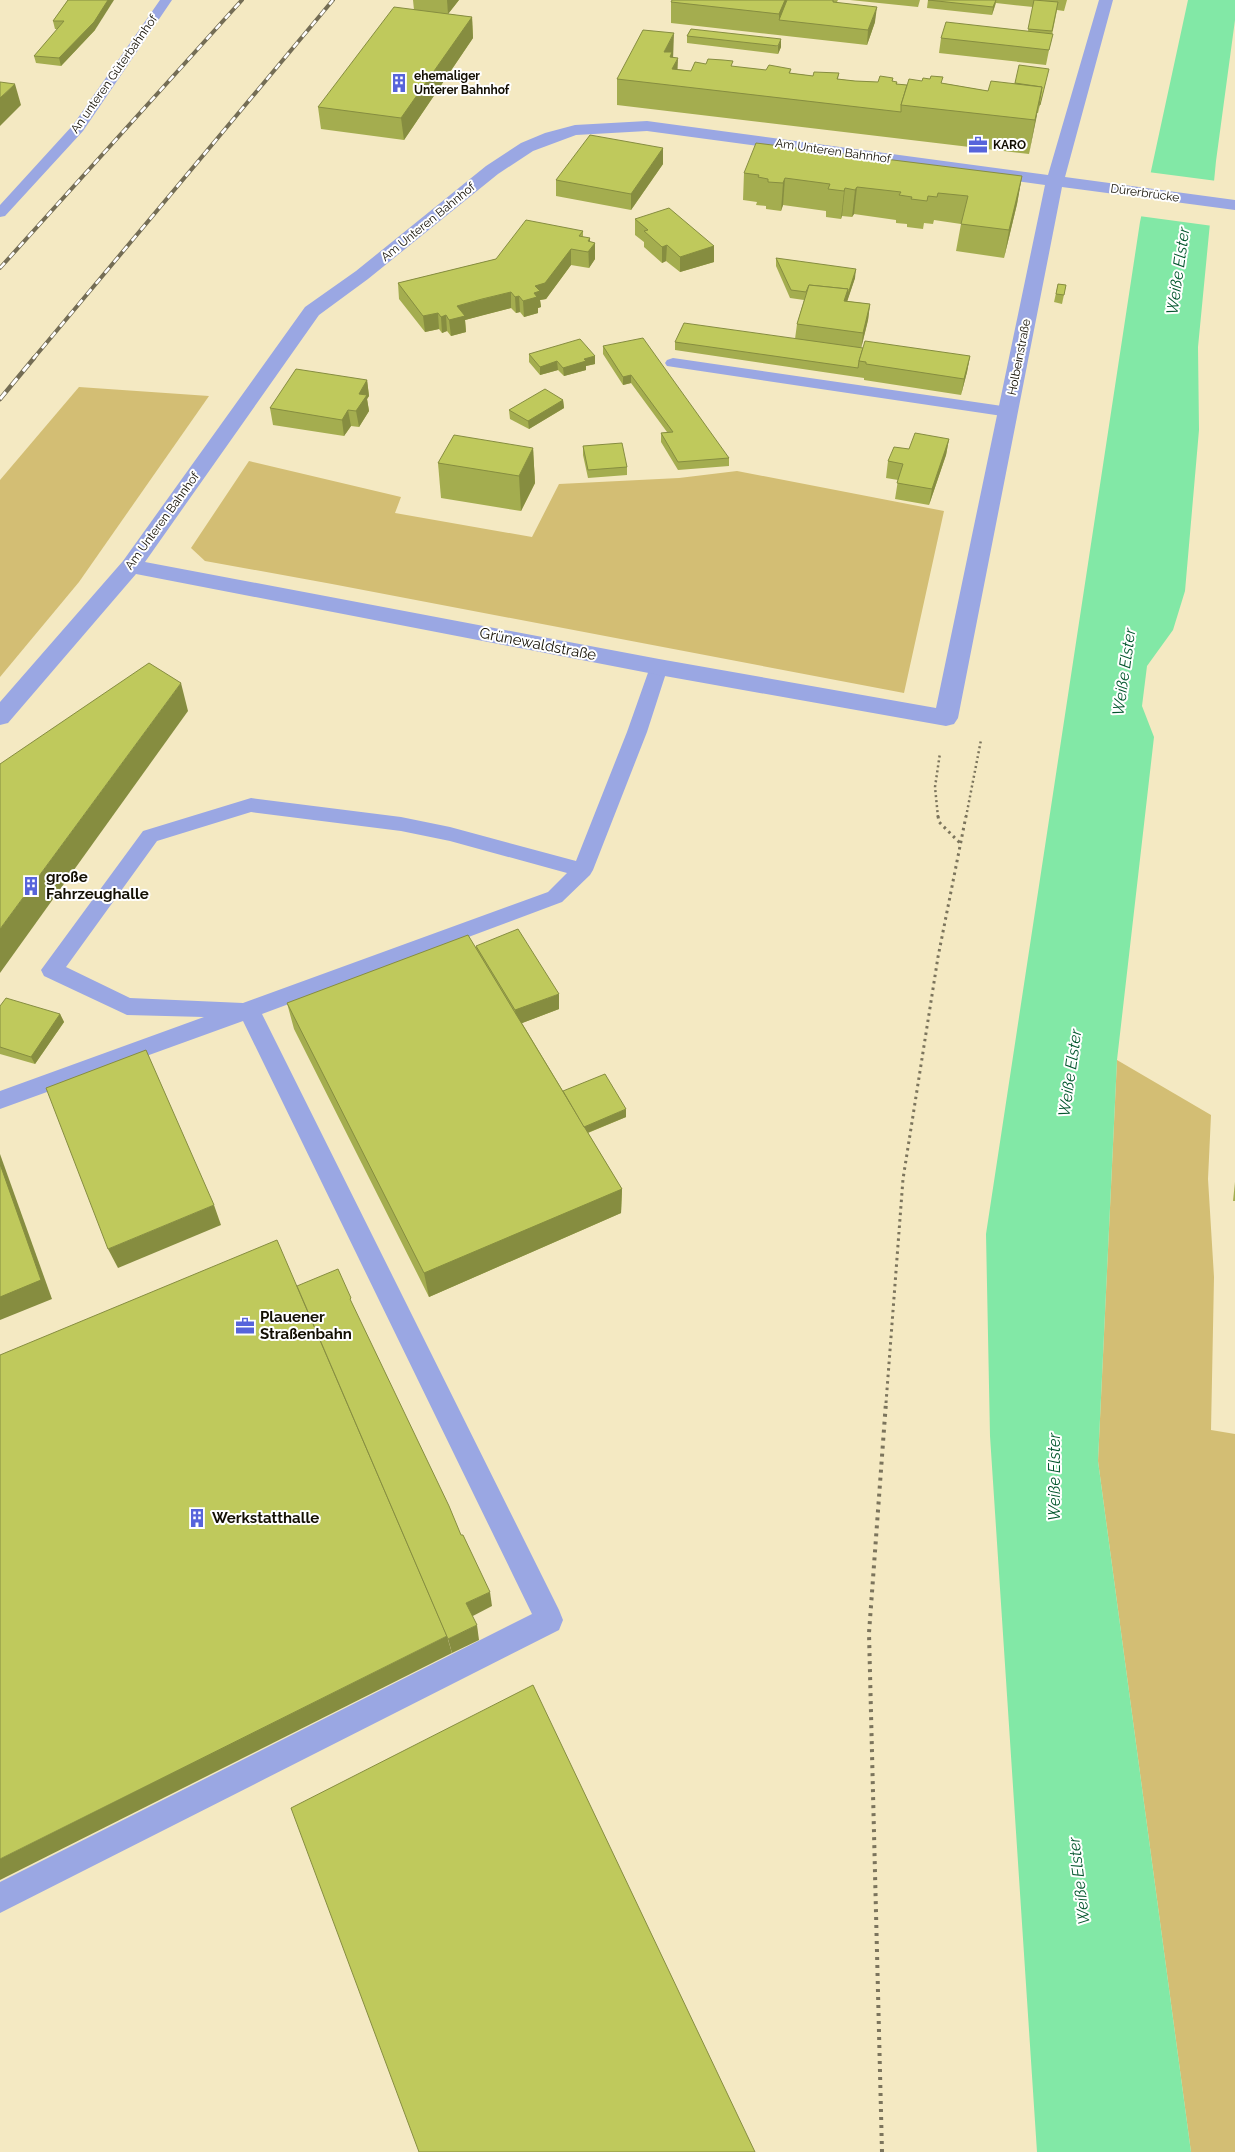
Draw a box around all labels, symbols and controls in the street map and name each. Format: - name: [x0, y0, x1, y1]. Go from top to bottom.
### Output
- street label: An unteren Güterbahnhof: [68, 11, 161, 136]
- place label: ehemaliger Unterer Bahnhof: [414, 69, 510, 97]
- building icon: ehemaliger Unterer Bahnhof: [388, 72, 410, 94]
- office icon: KARO: [967, 134, 989, 156]
- street label: Am Unteren Bahnhof: [774, 136, 893, 166]
- place label: KARO: [993, 138, 1026, 152]
- street label: Am Unteren Bahnhof: [378, 179, 479, 264]
- street label: Dürerbrücke: [1110, 181, 1180, 205]
- water label: Weiße Elster: [1162, 226, 1194, 316]
- street label: Holbeinstraße: [1005, 318, 1033, 396]
- street label: Am Unteren Bahnhof: [122, 469, 203, 572]
- street label: Grünewaldstraße: [478, 624, 598, 664]
- water label: Weiße Elster: [1108, 627, 1140, 717]
- place label: große Fahrzeughalle: [46, 868, 149, 903]
- building icon: große Fahrzeughalle: [20, 875, 42, 897]
- water label: Weiße Elster: [1054, 1028, 1086, 1118]
- place label: Plauener Straßenbahn: [260, 1308, 352, 1343]
- office icon: Plauener Straßenbahn: [234, 1315, 256, 1337]
- water label: Weiße Elster: [1045, 1432, 1064, 1521]
- building icon: Werkstatthalle: [186, 1507, 208, 1529]
- place label: Werkstatthalle: [212, 1509, 319, 1527]
- water label: Weiße Elster: [1064, 1836, 1094, 1926]

